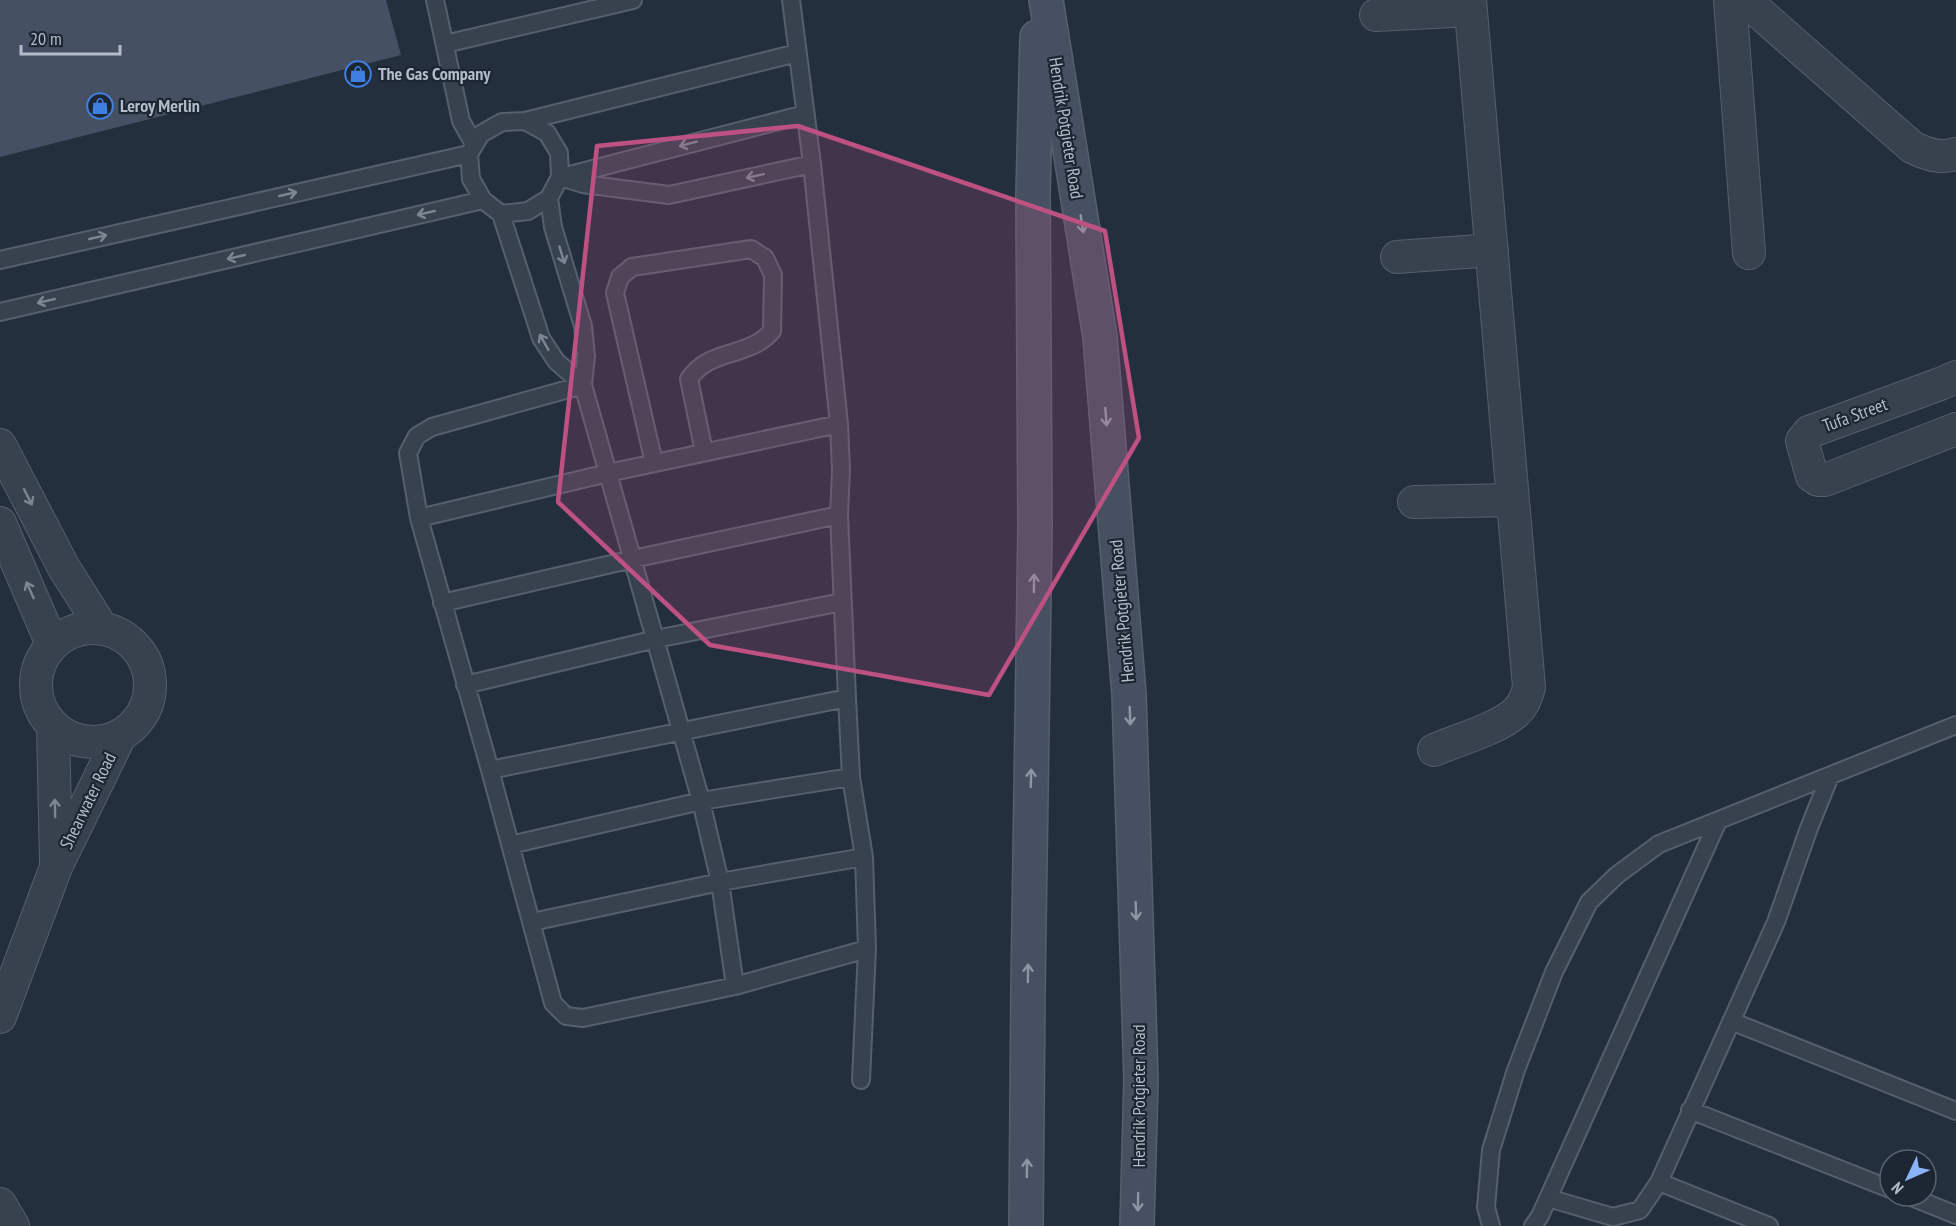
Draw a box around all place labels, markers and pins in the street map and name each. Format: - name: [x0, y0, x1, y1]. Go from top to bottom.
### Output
- shop icon: The Gas Company: [343, 59, 373, 89]
- place label: The Gas Company: [378, 62, 491, 85]
- shop icon: Leroy Merlin: [85, 91, 115, 121]
- place label: Leroy Merlin: [120, 94, 200, 117]

